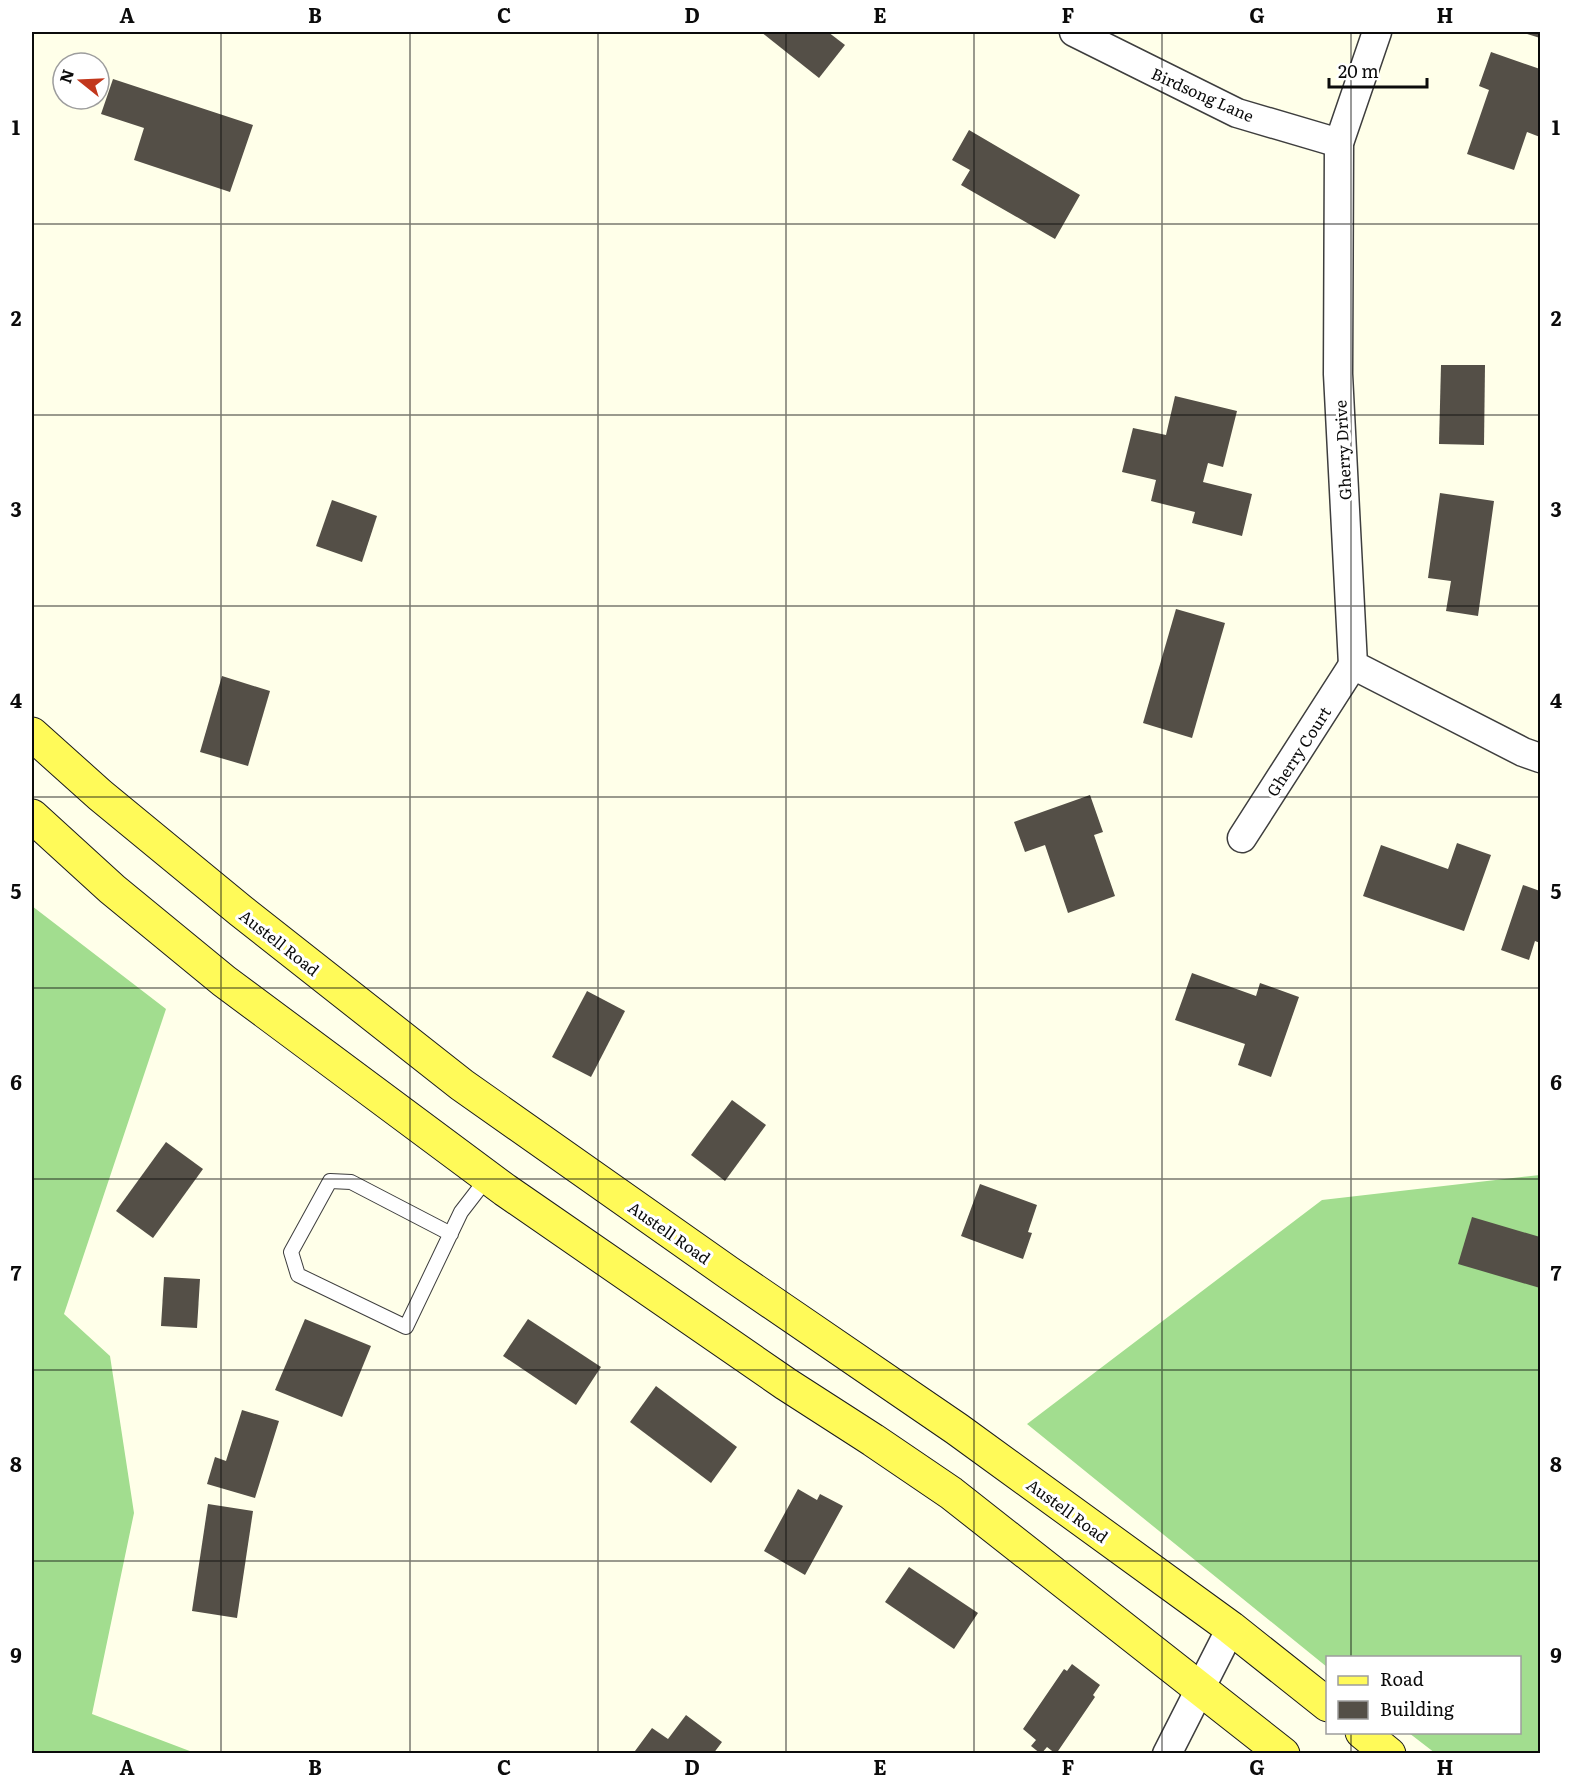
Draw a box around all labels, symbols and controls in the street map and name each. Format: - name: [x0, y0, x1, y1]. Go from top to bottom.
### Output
- text: A: [119, 0, 135, 29]
- text: B: [308, 0, 322, 29]
- text: C: [497, 0, 511, 29]
- text: D: [684, 0, 700, 29]
- text: E: [873, 0, 887, 29]
- text: F: [1062, 0, 1075, 29]
- text: G: [1249, 0, 1265, 29]
- text: H: [1437, 0, 1453, 29]
- north arrow: [51, 51, 111, 111]
- scale bar: [1329, 51, 1426, 89]
- text: 20 m: [1338, 57, 1379, 84]
- street label: Birdsong Lane: [1148, 61, 1258, 127]
- text: N: [52, 66, 79, 86]
- text: 1: [12, 111, 20, 141]
- text: 1: [1552, 111, 1560, 141]
- text: 2: [11, 302, 22, 332]
- text: 2: [1551, 302, 1562, 332]
- street label: Gherry Drive: [1327, 399, 1357, 501]
- text: 3: [10, 493, 22, 523]
- text: 3: [1550, 493, 1562, 523]
- text: 4: [10, 684, 22, 714]
- text: 4: [1550, 684, 1562, 714]
- street label: Gherry Court: [1260, 701, 1336, 801]
- text: 5: [11, 875, 22, 905]
- text: 5: [1551, 875, 1562, 905]
- street label: Austell Road: [235, 903, 325, 981]
- text: 6: [10, 1066, 22, 1096]
- text: 6: [1550, 1066, 1562, 1096]
- street label: Austell Road: [624, 1195, 716, 1269]
- text: 7: [11, 1257, 22, 1287]
- text: 7: [1551, 1257, 1562, 1287]
- text: 8: [10, 1448, 22, 1478]
- text: 8: [1550, 1448, 1562, 1478]
- street label: Austell Road: [1022, 1472, 1114, 1548]
- text: 9: [10, 1639, 22, 1669]
- text: 9: [1550, 1639, 1562, 1669]
- legend: [1326, 1656, 1521, 1734]
- text: Road: [1380, 1665, 1424, 1692]
- text: Building: [1380, 1695, 1455, 1722]
- text: A: [119, 1751, 135, 1781]
- text: B: [308, 1751, 322, 1781]
- text: C: [497, 1751, 511, 1781]
- text: D: [684, 1751, 700, 1781]
- text: E: [873, 1751, 887, 1781]
- text: F: [1062, 1751, 1075, 1781]
- text: G: [1249, 1751, 1265, 1781]
- text: H: [1437, 1751, 1453, 1781]

